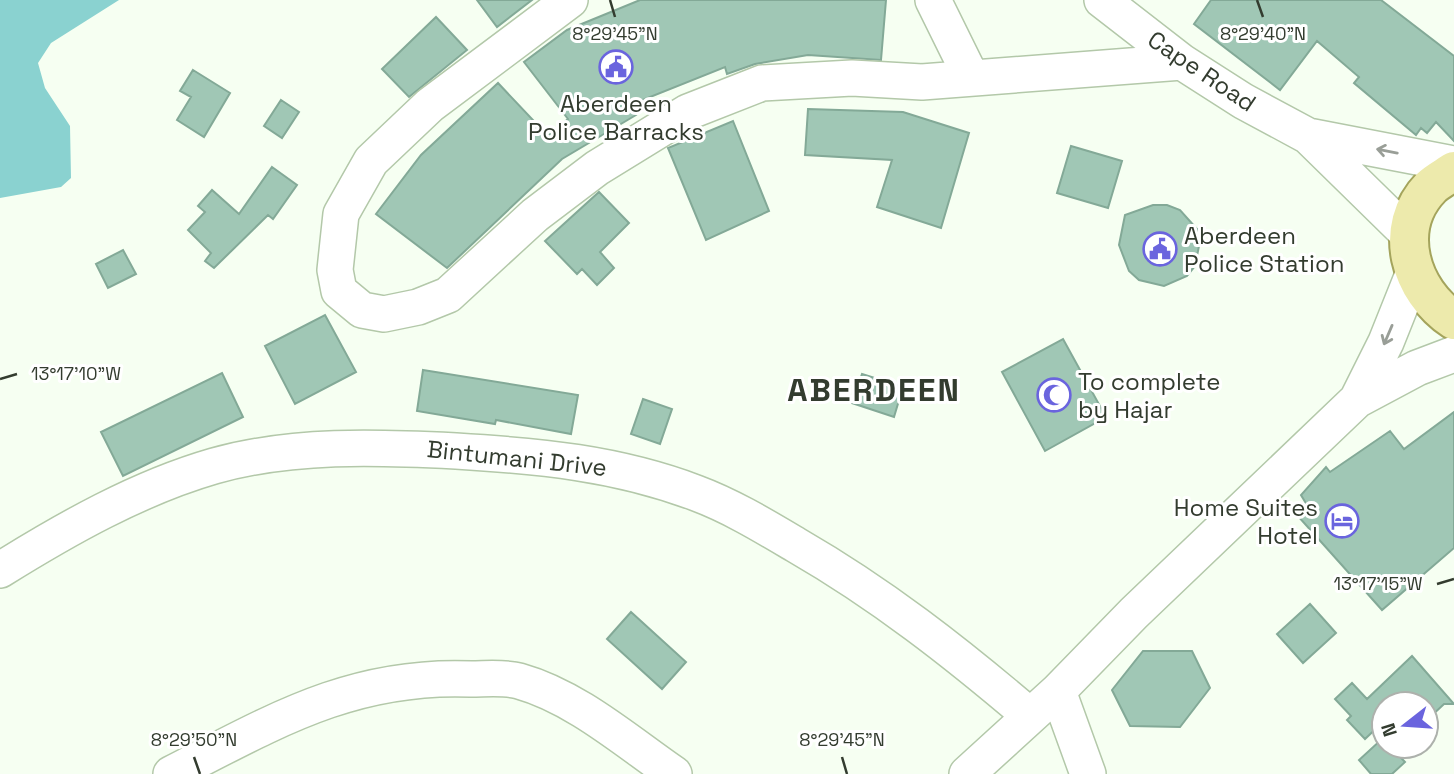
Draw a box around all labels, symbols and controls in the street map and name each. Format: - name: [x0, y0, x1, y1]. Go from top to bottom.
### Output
- text: 8°29'45"N: [572, 22, 658, 45]
- text: 8°29'40"N: [1220, 22, 1306, 45]
- street label: Cape Road: [1142, 23, 1262, 119]
- public building icon: Aberdeen Police Barracks: [597, 48, 635, 86]
- place label: Aberdeen Police Barracks: [528, 88, 704, 147]
- one-way arrow: [1376, 144, 1399, 157]
- place label: Aberdeen Police Station: [1184, 220, 1345, 279]
- public building icon: Aberdeen Police Station: [1141, 230, 1179, 268]
- one-way arrow: [1381, 324, 1394, 346]
- text: 13°17'10"W: [31, 362, 121, 385]
- place label: To complete by Hajar: [1078, 366, 1220, 425]
- district label: ABERDEEN: [787, 370, 961, 410]
- mosque icon: To complete by Hajar: [1035, 376, 1073, 414]
- street label: Bintumani Drive: [426, 433, 608, 483]
- place label: Home Suites Hotel: [1174, 492, 1318, 551]
- hotel icon: Home Suites Hotel: [1323, 502, 1361, 540]
- text: 13°17'15"W: [1333, 572, 1423, 595]
- north arrow: [1370, 690, 1440, 760]
- text: N: [1375, 720, 1403, 740]
- text: 8°29'50"N: [151, 728, 237, 751]
- text: 8°29'45"N: [799, 728, 885, 751]

